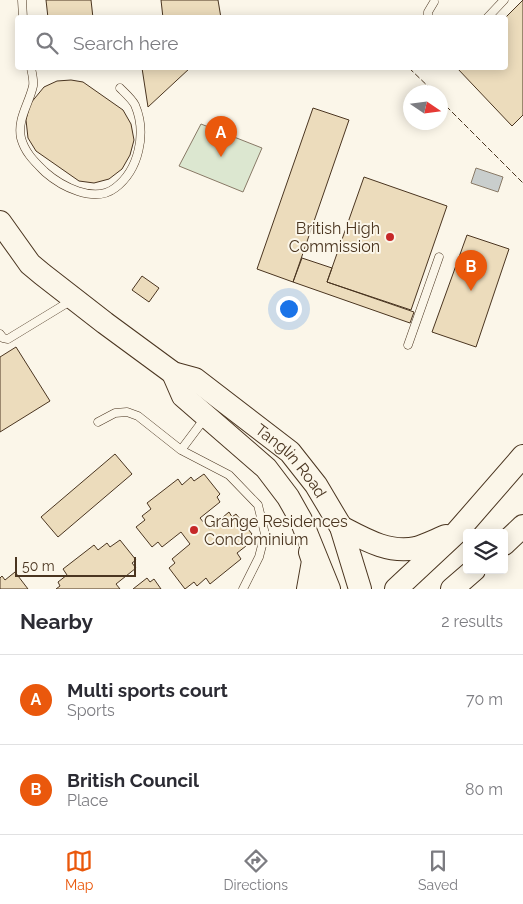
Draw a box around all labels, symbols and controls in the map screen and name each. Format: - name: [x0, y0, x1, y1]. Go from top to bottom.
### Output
- search box: [15, 15, 508, 70]
- icon: search: [33, 29, 61, 57]
- text: Search here: [73, 32, 179, 54]
- north arrow: [403, 85, 448, 130]
- pin: A: [205, 116, 237, 157]
- place label: British High Commission: [289, 219, 380, 256]
- marker: British High Commission: [384, 231, 396, 243]
- pin: B: [455, 250, 487, 291]
- your location: [276, 296, 302, 322]
- street label: Tanglin Road: [251, 420, 330, 501]
- place label: Grange Residences Condominium: [204, 512, 348, 549]
- marker: Grange Residences Condominium: [188, 524, 200, 536]
- map controls: [463, 529, 508, 574]
- button: layers: [463, 529, 508, 574]
- scale bar: [15, 554, 136, 577]
- text: 50 m: [22, 558, 55, 574]
- text: Nearby: [20, 609, 93, 634]
- text: 2 results: [441, 612, 503, 631]
- text: Multi sports court: [67, 679, 228, 701]
- text: A: [31, 690, 41, 709]
- text: 70 m: [466, 690, 503, 709]
- text: Sports: [67, 701, 115, 720]
- text: British Council: [67, 769, 199, 791]
- text: B: [31, 780, 41, 799]
- text: 80 m: [465, 780, 503, 799]
- text: Place: [67, 791, 108, 810]
- tab: Map: [65, 847, 93, 893]
- tab: Directions: [223, 847, 288, 893]
- tab: Saved: [418, 847, 458, 893]

